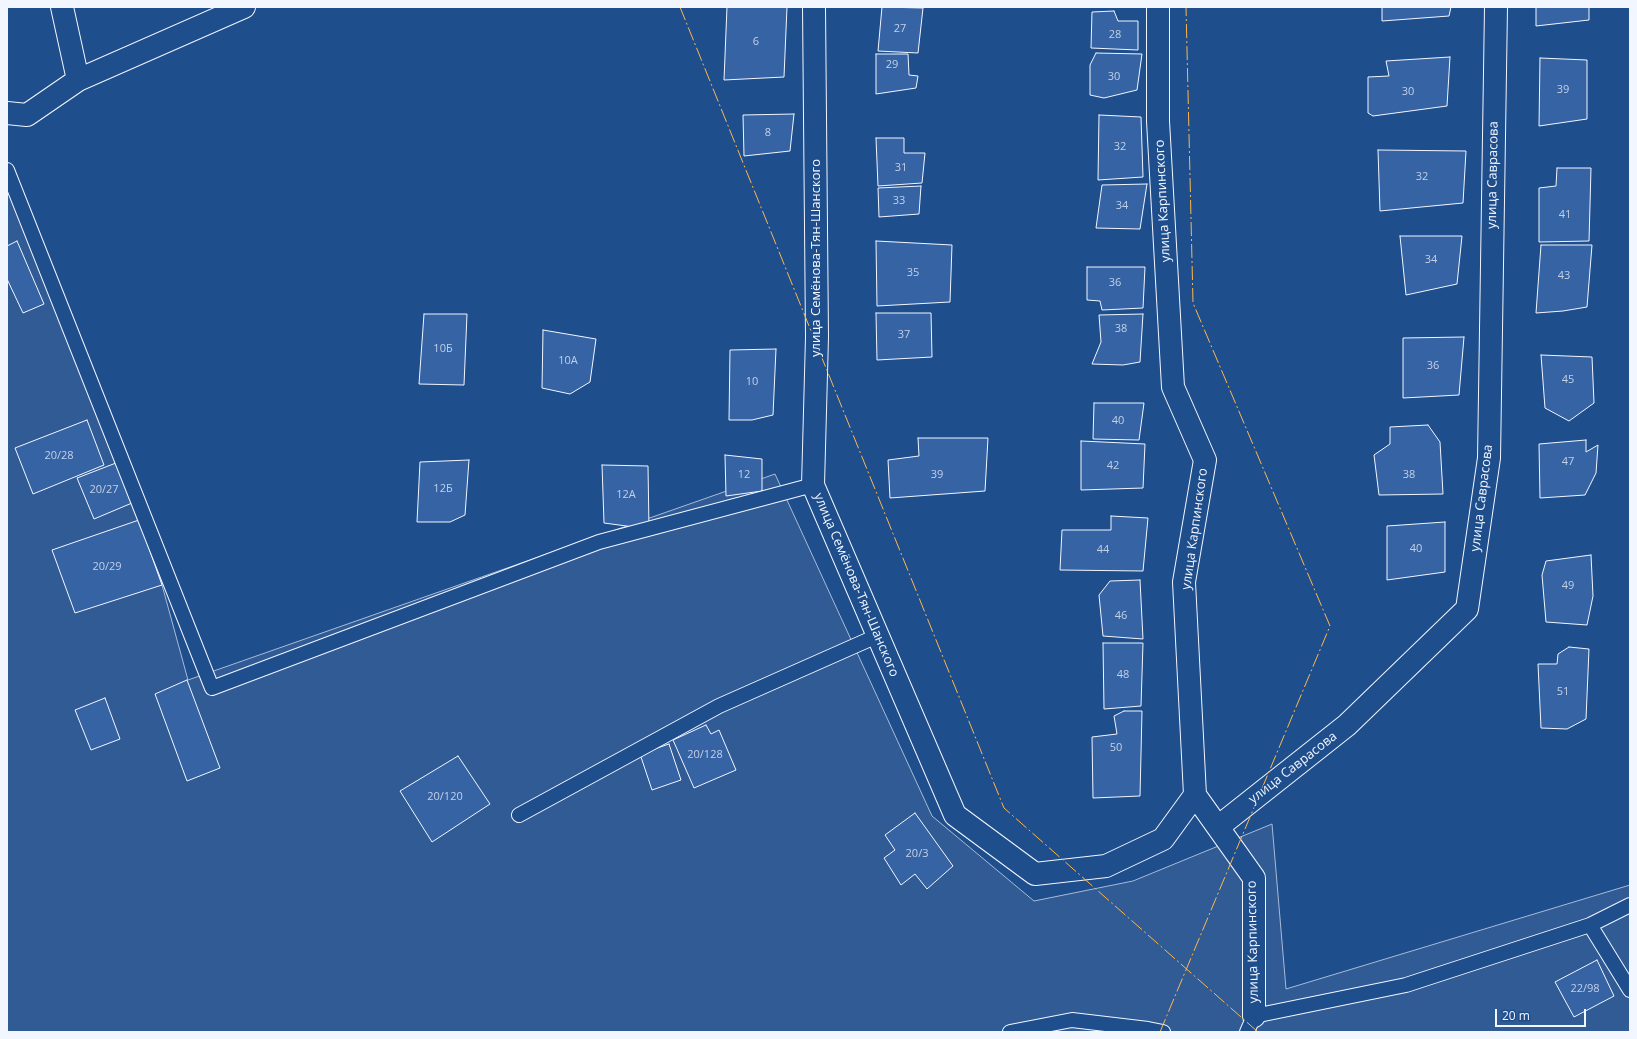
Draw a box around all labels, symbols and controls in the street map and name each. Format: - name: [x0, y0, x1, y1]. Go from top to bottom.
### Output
- house number: 27: [894, 22, 906, 36]
- house number: 28: [1109, 28, 1121, 42]
- house number: 6: [753, 35, 759, 49]
- house number: 29: [886, 58, 898, 72]
- house number: 30: [1108, 70, 1120, 84]
- house number: 39: [1557, 83, 1569, 97]
- house number: 30: [1402, 85, 1414, 99]
- street label: улица Саврасова: [1484, 121, 1502, 229]
- house number: 8: [765, 126, 771, 140]
- street label: улица Карпинского: [1152, 139, 1174, 263]
- house number: 32: [1114, 140, 1126, 154]
- street label: улица Семёнова-Тян-Шанского: [808, 159, 824, 357]
- house number: 31: [895, 161, 907, 175]
- house number: 32: [1416, 170, 1428, 184]
- house number: 33: [893, 194, 905, 208]
- house number: 34: [1116, 199, 1128, 213]
- house number: 41: [1559, 208, 1571, 222]
- house number: 34: [1425, 253, 1437, 267]
- house number: 35: [907, 266, 919, 280]
- house number: 43: [1558, 269, 1570, 283]
- house number: 36: [1109, 276, 1121, 290]
- house number: 38: [1115, 322, 1127, 336]
- house number: 37: [898, 328, 910, 342]
- house number: 10Б: [433, 342, 453, 356]
- house number: 10А: [558, 354, 578, 368]
- house number: 36: [1427, 359, 1439, 373]
- house number: 45: [1562, 373, 1574, 387]
- house number: 10: [746, 375, 758, 389]
- house number: 40: [1112, 414, 1124, 428]
- street label: улица Саврасова: [1468, 444, 1496, 552]
- house number: 20/28: [44, 449, 74, 463]
- house number: 47: [1562, 455, 1574, 469]
- house number: 42: [1107, 459, 1119, 473]
- street label: улица Карпинского: [1179, 467, 1211, 591]
- house number: 12: [738, 468, 750, 482]
- house number: 39: [931, 468, 943, 482]
- house number: 38: [1403, 468, 1415, 482]
- house number: 12Б: [433, 482, 453, 496]
- house number: 20/27: [89, 483, 119, 497]
- house number: 12А: [616, 488, 636, 502]
- street label: улица Семёнова-Тян-Шанского: [810, 491, 902, 679]
- house number: 40: [1410, 542, 1422, 556]
- house number: 44: [1097, 543, 1109, 557]
- house number: 20/29: [92, 560, 122, 574]
- house number: 49: [1562, 579, 1574, 593]
- house number: 46: [1115, 609, 1127, 623]
- house number: 48: [1117, 668, 1129, 682]
- house number: 51: [1557, 685, 1569, 699]
- street label: улица Саврасова: [1246, 729, 1340, 807]
- house number: 50: [1110, 741, 1122, 755]
- house number: 20/128: [687, 748, 723, 762]
- house number: 20/120: [427, 790, 463, 804]
- house number: 20/3: [906, 847, 928, 861]
- street label: улица Карпинского: [1244, 880, 1262, 1004]
- house number: 22/98: [1570, 982, 1600, 996]
- scale bar: [1497, 1001, 1588, 1027]
- text: 20 m: [1502, 1007, 1530, 1024]

